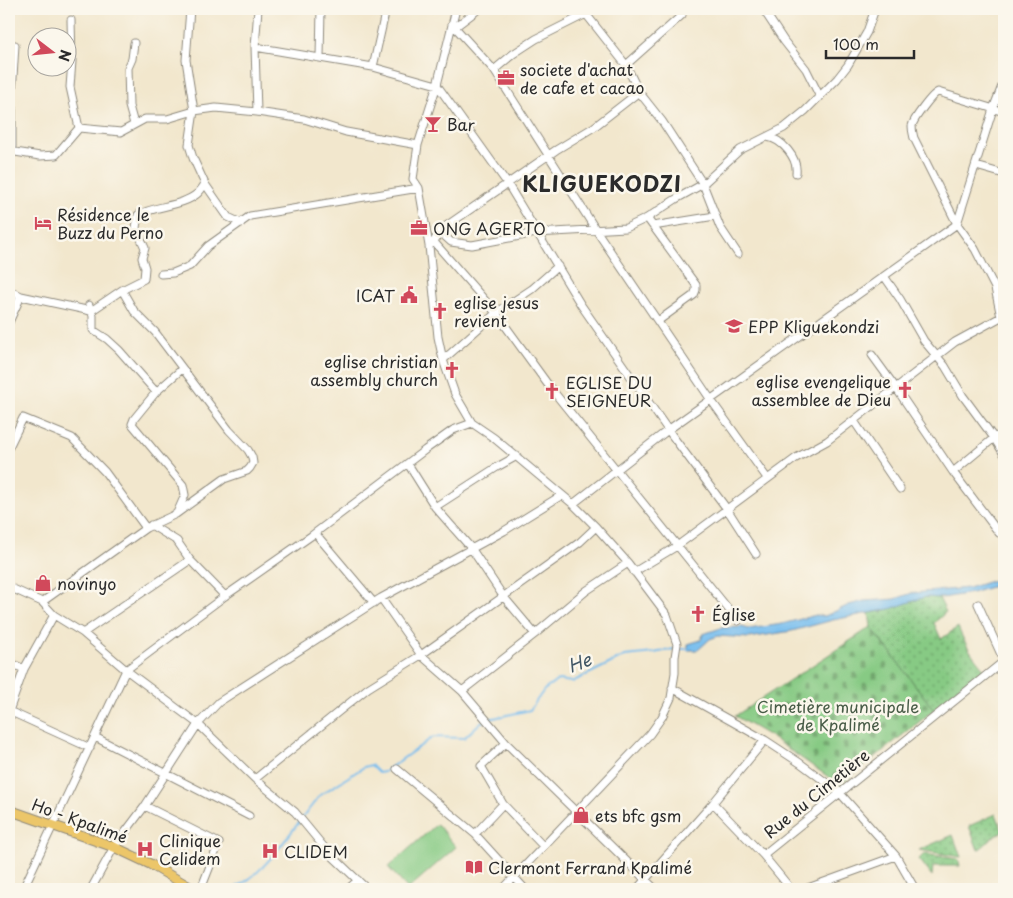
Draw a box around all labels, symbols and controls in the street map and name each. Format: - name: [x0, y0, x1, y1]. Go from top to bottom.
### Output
- north arrow: [28, 28, 78, 78]
- scale bar: [826, 28, 913, 60]
- text: 100 m: [833, 32, 879, 55]
- text: N: [53, 47, 77, 64]
- place label: societe d'achat de cafe et cacao: [520, 57, 645, 99]
- office icon: societe d'achat de cafe et cacao: [496, 68, 516, 88]
- place label: Bar: [447, 112, 476, 136]
- bar icon: Bar: [423, 114, 443, 134]
- district label: KLIGUEKODZI: [522, 167, 682, 199]
- place label: Résidence le Buzz du Perno: [57, 202, 163, 244]
- hotel icon: Résidence le Buzz du Perno: [33, 213, 53, 233]
- place label: ONG AGERTO: [433, 216, 546, 240]
- office icon: ONG AGERTO: [409, 218, 429, 238]
- place label: ICAT: [356, 283, 395, 307]
- public building icon: ICAT: [399, 285, 419, 305]
- place label: eglise jesus revient: [454, 290, 539, 332]
- church icon: eglise jesus revient: [430, 301, 450, 321]
- place label: EPP Kliguekondzi: [748, 314, 879, 338]
- school or university icon: EPP Kliguekondzi: [724, 316, 744, 336]
- place label: eglise christian assembly church: [310, 349, 438, 391]
- church icon: eglise christian assembly church: [442, 360, 462, 380]
- place label: eglise evengelique assemblee de Dieu: [751, 369, 891, 411]
- place label: EGLISE DU SEIGNEUR: [566, 370, 652, 412]
- church icon: eglise evengelique assemblee de Dieu: [895, 380, 915, 400]
- church icon: EGLISE DU SEIGNEUR: [542, 381, 562, 401]
- place label: novinyo: [57, 571, 116, 595]
- shop icon: novinyo: [33, 573, 53, 593]
- place label: Église: [712, 602, 756, 626]
- church icon: Église: [688, 604, 708, 624]
- water label: He: [563, 645, 596, 679]
- park label: Cimetière municipale de Kpalimé: [757, 694, 919, 736]
- street label: Rue du Cimetière: [758, 743, 874, 843]
- street label: Ho - Kpalimé: [29, 792, 131, 848]
- place label: ets bfc gsm: [595, 803, 681, 827]
- shop icon: ets bfc gsm: [571, 805, 591, 825]
- place label: Clinique Celidem: [159, 828, 221, 870]
- hospital icon: Clinique Celidem: [135, 839, 155, 859]
- place label: CLIDEM: [284, 839, 348, 863]
- hospital icon: CLIDEM: [260, 841, 280, 861]
- place label: Clermont Ferrand Kpalimé: [488, 855, 692, 879]
- library icon: Clermont Ferrand Kpalimé: [464, 857, 484, 877]

